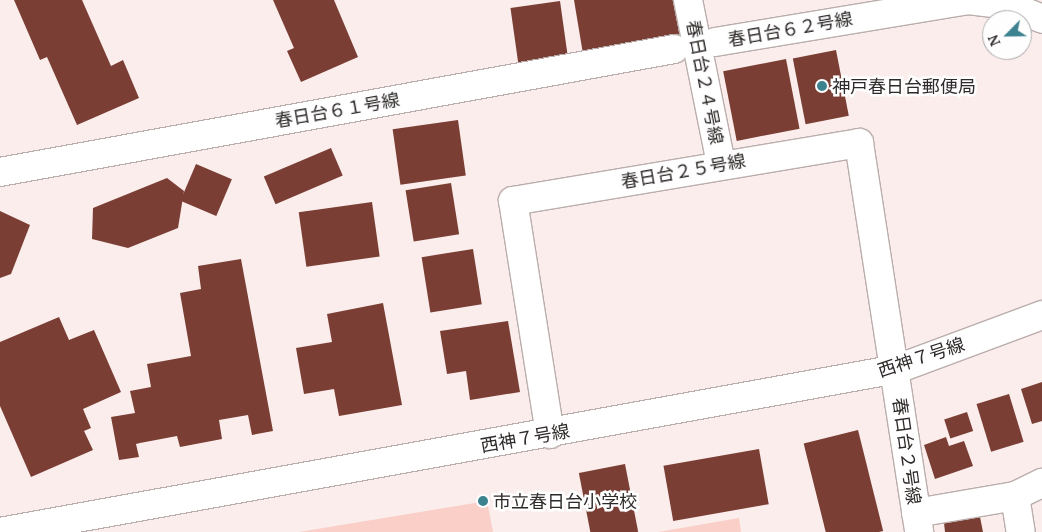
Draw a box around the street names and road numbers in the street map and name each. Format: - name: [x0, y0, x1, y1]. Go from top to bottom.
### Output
- street label: 春日台６２号線: [726, 7, 854, 51]
- street label: 春日台２４号線: [682, 18, 728, 146]
- street label: 春日台６１号線: [273, 88, 401, 132]
- street label: 春日台２５号線: [619, 149, 747, 193]
- street label: 西神７号線: [875, 333, 967, 381]
- street label: 春日台２号線: [889, 396, 925, 506]
- street label: 西神７号線: [479, 420, 571, 456]

